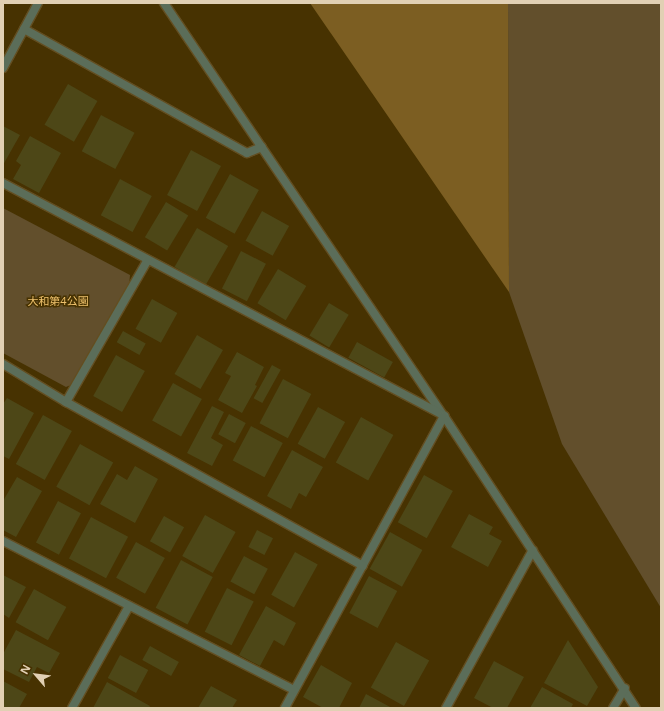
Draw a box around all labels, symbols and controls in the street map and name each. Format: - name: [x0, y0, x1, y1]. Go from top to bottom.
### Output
- park label: 大和第4公園: [27, 294, 89, 308]
- north arrow: [16, 655, 56, 695]
- text: N: [16, 662, 34, 677]

